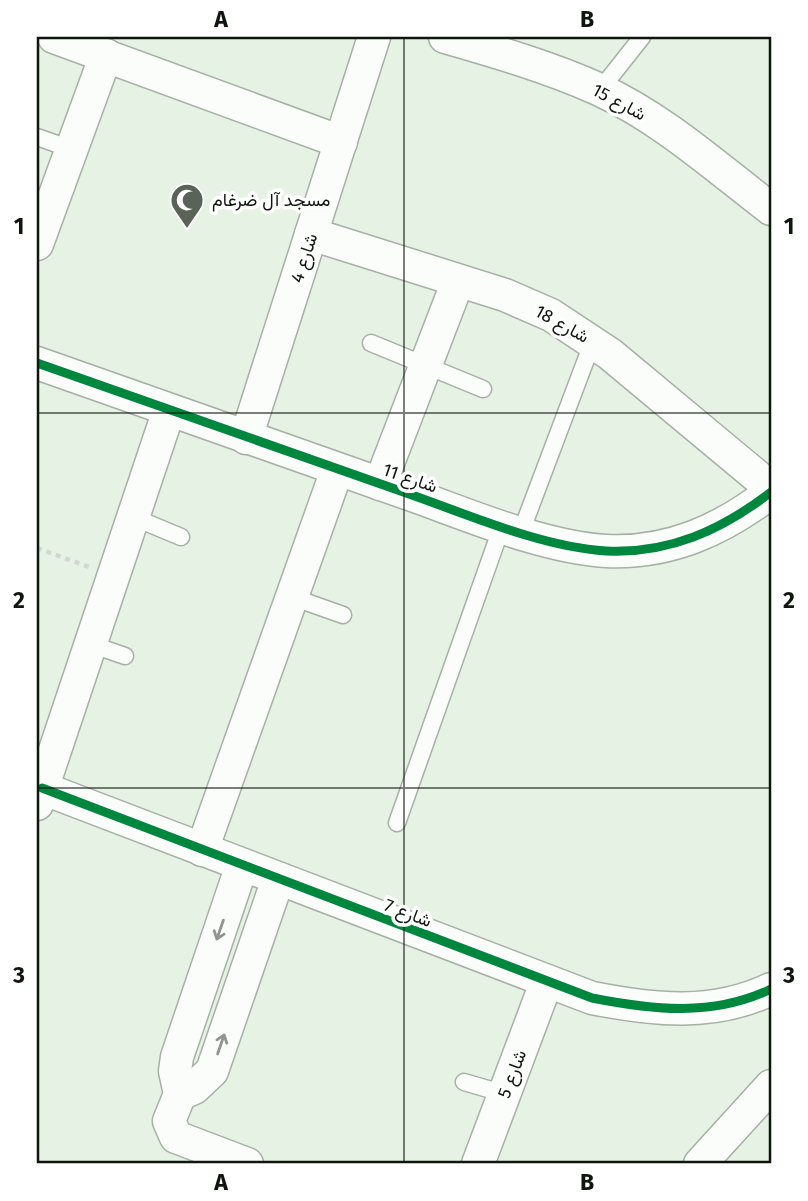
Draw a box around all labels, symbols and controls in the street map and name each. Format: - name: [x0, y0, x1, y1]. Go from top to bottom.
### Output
- text: A: [213, 5, 228, 33]
- text: B: [580, 5, 594, 33]
- street label: شارع 15: [588, 79, 650, 126]
- mosque icon: مسجد آل ضرغام: [168, 181, 206, 230]
- place label: مسجد آل ضرغام: [212, 189, 330, 212]
- text: 1: [14, 212, 24, 240]
- text: 1: [784, 212, 794, 240]
- street label: شارع 4: [286, 231, 323, 286]
- street label: شارع 18: [531, 300, 593, 349]
- street label: شارع 11: [379, 458, 440, 499]
- text: 2: [13, 586, 25, 614]
- text: 2: [783, 586, 795, 614]
- street label: شارع 7: [381, 894, 435, 933]
- one-way arrow: [213, 919, 226, 941]
- text: 3: [12, 961, 25, 989]
- text: 3: [782, 961, 795, 989]
- one-way arrow: [216, 1034, 228, 1056]
- street label: شارع 5: [493, 1047, 532, 1102]
- text: A: [213, 1168, 228, 1196]
- text: B: [580, 1168, 594, 1196]

